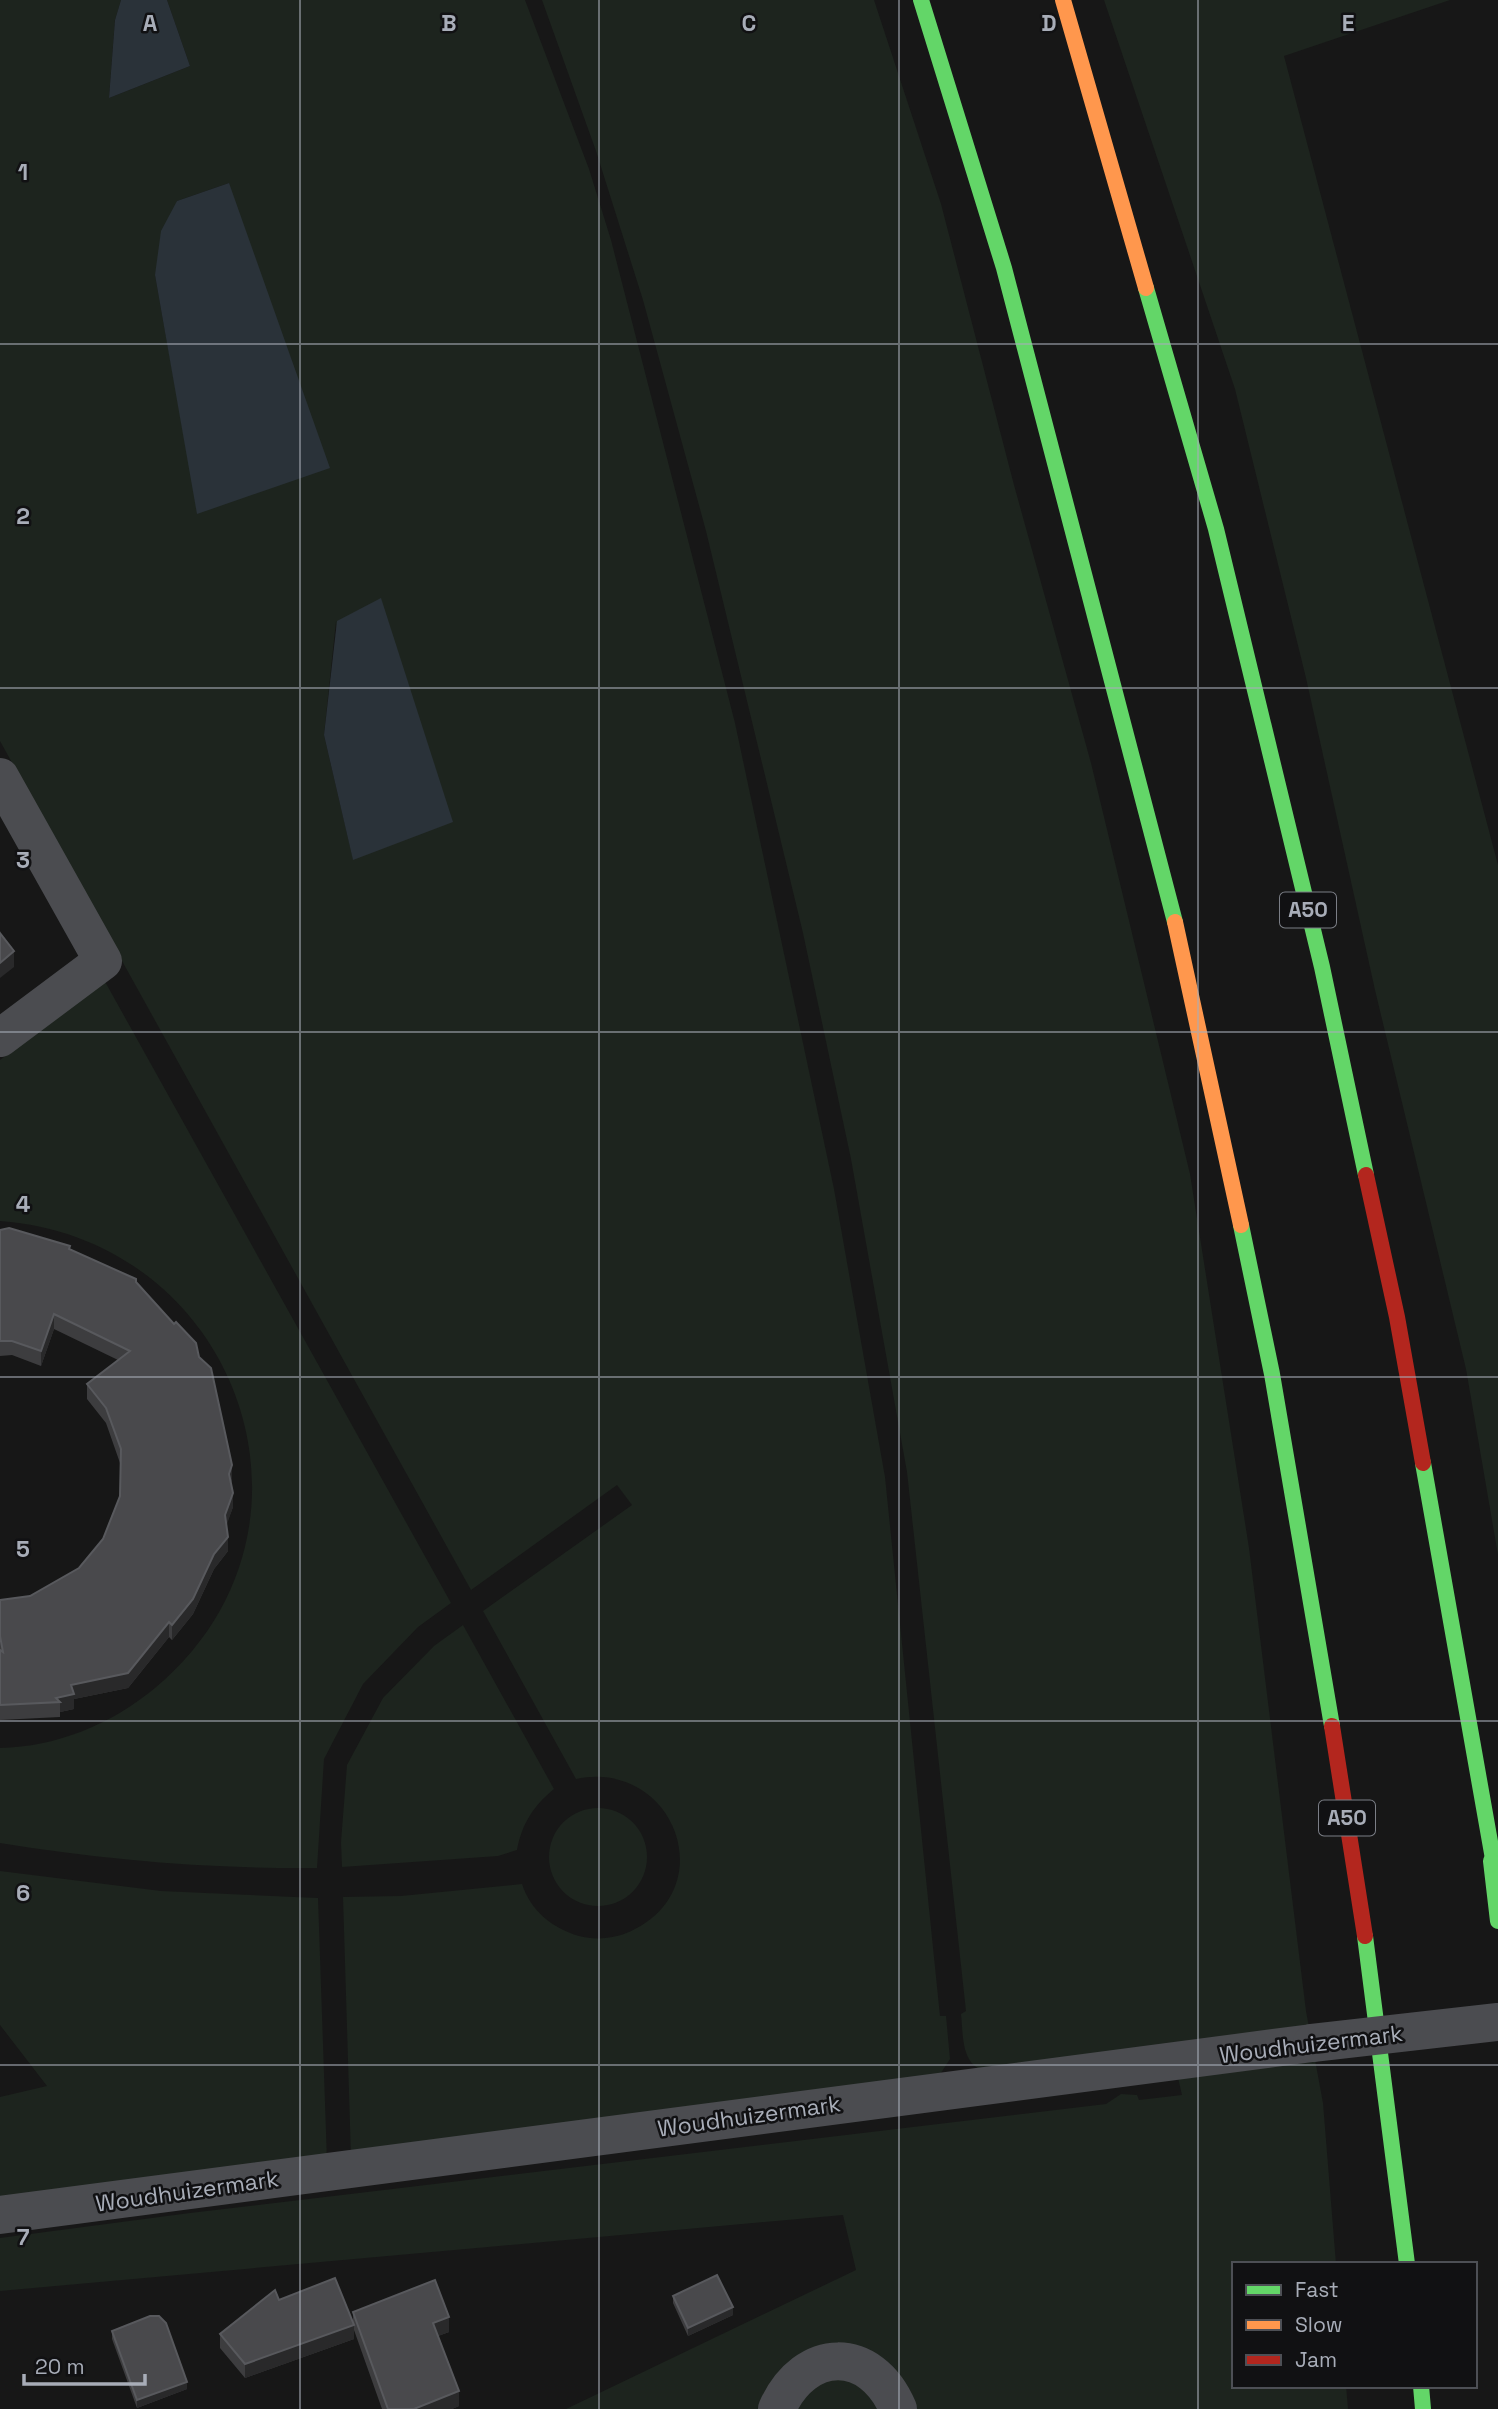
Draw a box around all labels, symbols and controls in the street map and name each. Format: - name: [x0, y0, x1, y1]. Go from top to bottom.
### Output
- text: A: [143, 8, 158, 38]
- text: B: [441, 8, 457, 38]
- text: C: [742, 8, 756, 38]
- text: D: [1041, 8, 1057, 38]
- text: E: [1342, 8, 1354, 38]
- text: 1: [18, 157, 28, 187]
- text: 2: [16, 501, 30, 531]
- text: 3: [16, 845, 30, 875]
- road number: A50: [1280, 892, 1336, 928]
- text: 4: [16, 1189, 31, 1219]
- text: 5: [16, 1534, 30, 1564]
- road number: A50: [1319, 1800, 1375, 1836]
- text: 6: [16, 1878, 30, 1908]
- street label: Woudhuizermark: [1218, 2018, 1404, 2070]
- street label: Woudhuizermark: [656, 2088, 842, 2144]
- street label: Woudhuizermark: [94, 2163, 280, 2219]
- text: 7: [17, 2222, 30, 2252]
- legend: [1232, 2262, 1477, 2388]
- text: Fast: [1295, 2276, 1339, 2303]
- text: Slow: [1295, 2311, 1343, 2338]
- scale bar: [24, 2342, 145, 2386]
- text: Jam: [1295, 2346, 1337, 2373]
- text: 20 m: [35, 2353, 85, 2380]

